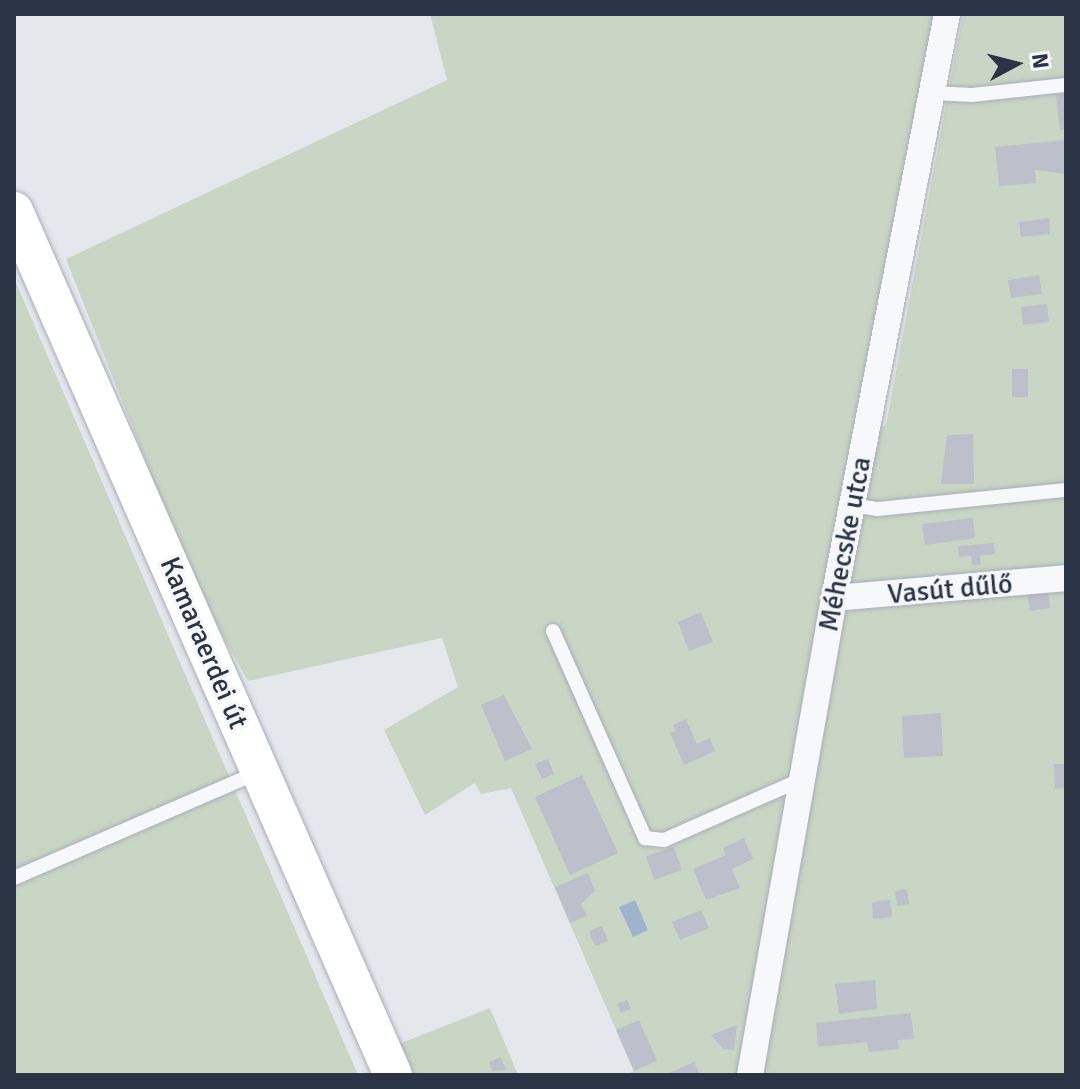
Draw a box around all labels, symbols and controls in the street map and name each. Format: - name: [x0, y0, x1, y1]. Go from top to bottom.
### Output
- north arrow: [976, 24, 1056, 104]
- text: N: [1026, 52, 1055, 70]
- street label: Méhecske utca: [812, 454, 878, 634]
- street label: Kamaraerdei út: [153, 552, 255, 734]
- street label: Vasút dűlő: [886, 567, 1014, 611]

